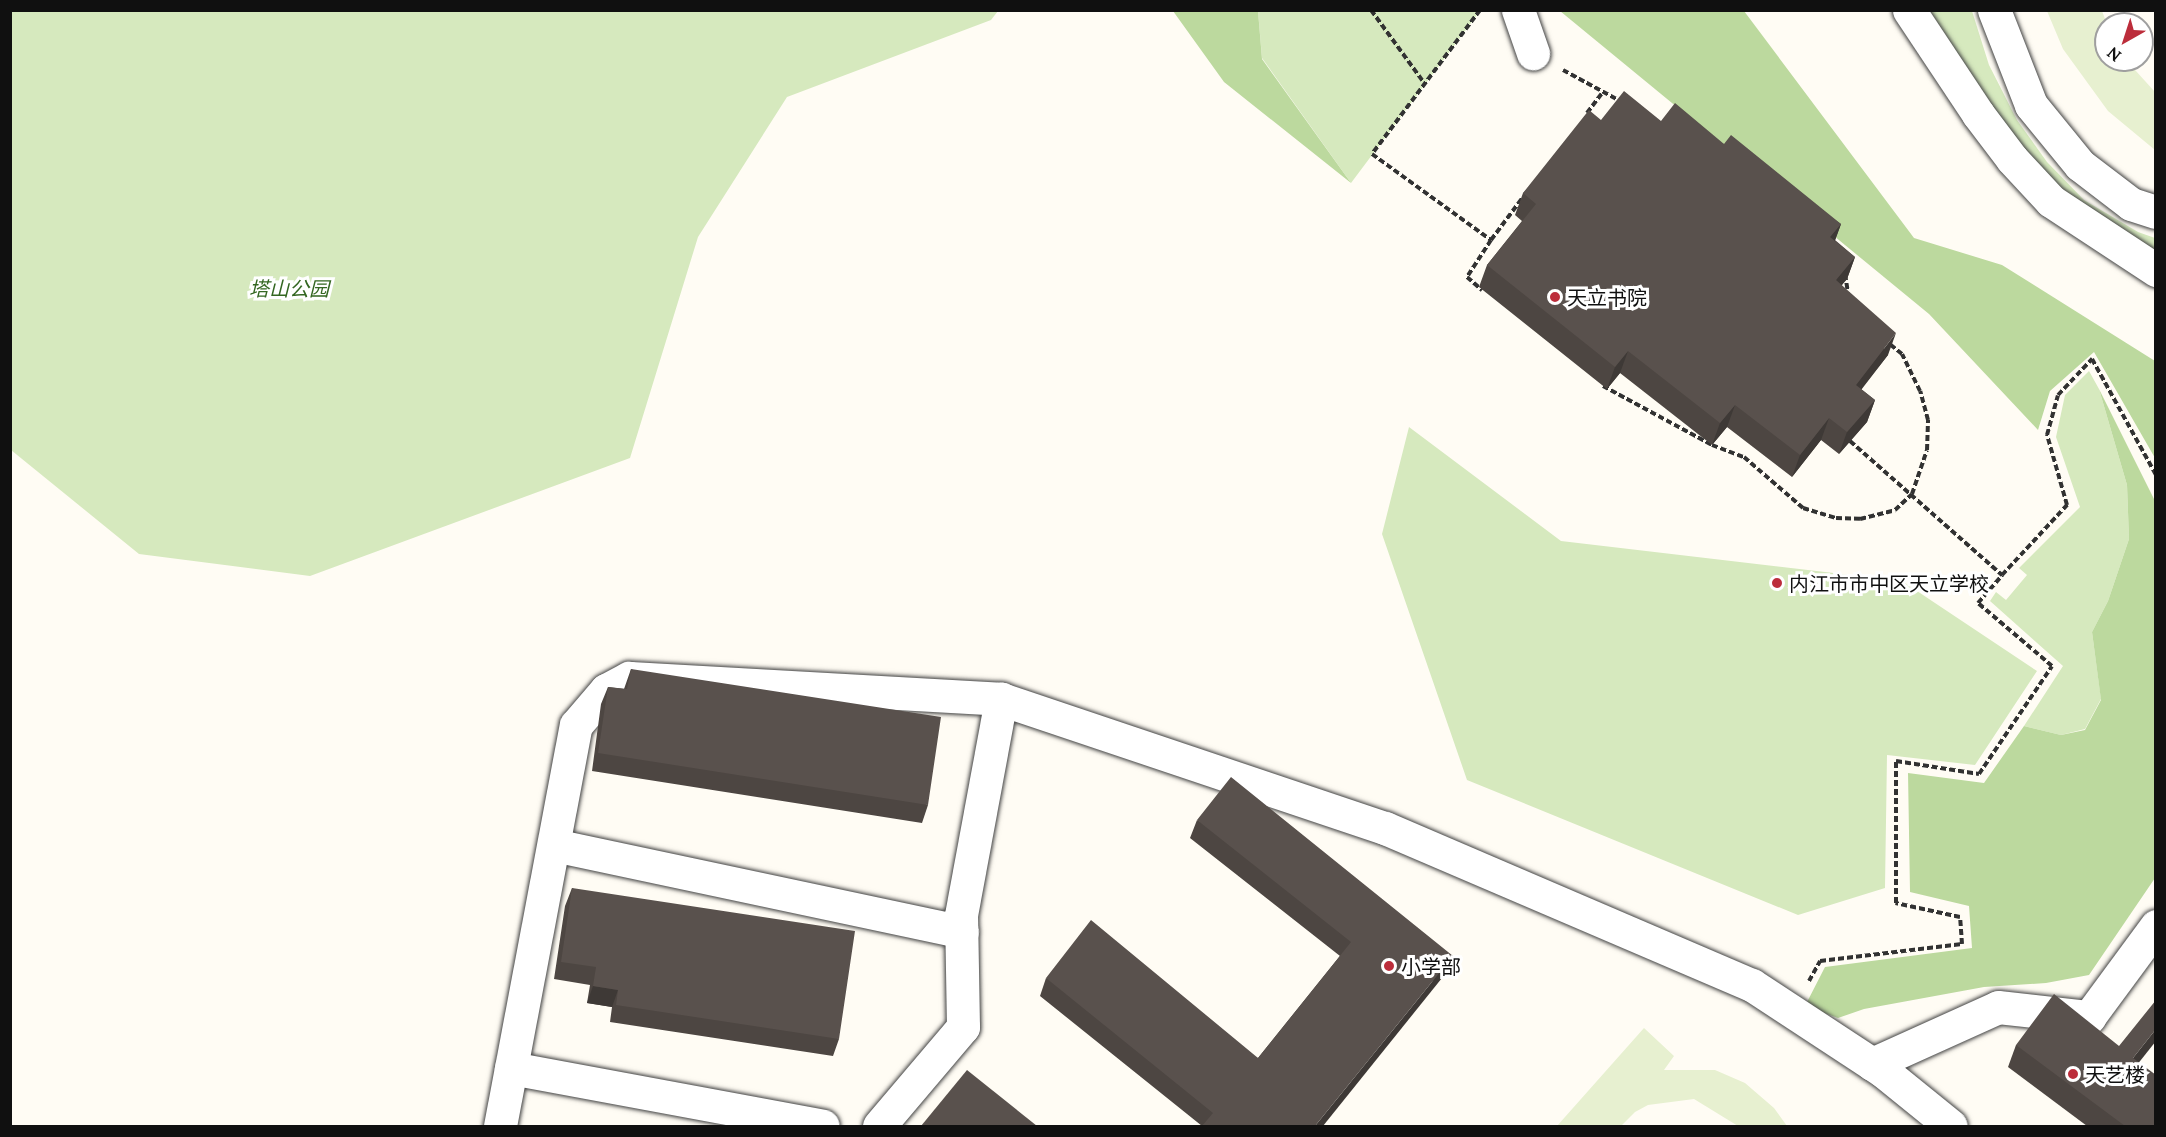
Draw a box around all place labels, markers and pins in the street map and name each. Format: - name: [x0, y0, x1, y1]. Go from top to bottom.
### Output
- place label: 天立书院: [1567, 285, 1647, 309]
- marker: 天立书院: [1548, 290, 1562, 304]
- place label: 内江市市中区天立学校: [1789, 571, 1989, 595]
- marker: 内江市市中区天立学校: [1770, 576, 1784, 590]
- place label: 小学部: [1401, 954, 1461, 978]
- marker: 小学部: [1382, 959, 1396, 973]
- place label: 天艺楼: [2085, 1062, 2145, 1086]
- marker: 天艺楼: [2066, 1067, 2080, 1081]

